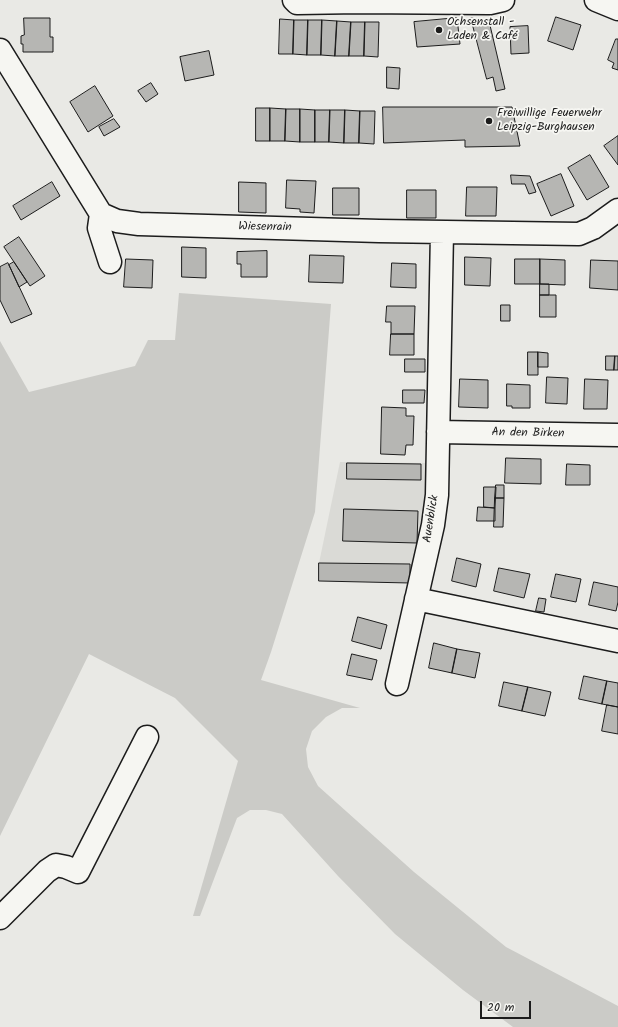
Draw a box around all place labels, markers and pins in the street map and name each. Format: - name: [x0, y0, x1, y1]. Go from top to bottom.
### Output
- place label: Ochsenstall - Laden & Café: [447, 16, 518, 44]
- marker: Ochsenstall - Laden & Café: [434, 25, 444, 35]
- place label: Freiwillige Feuerwehr Leipzig-Burghausen: [497, 107, 602, 135]
- marker: Freiwillige Feuerwehr Leipzig-Burghausen: [484, 116, 494, 126]

